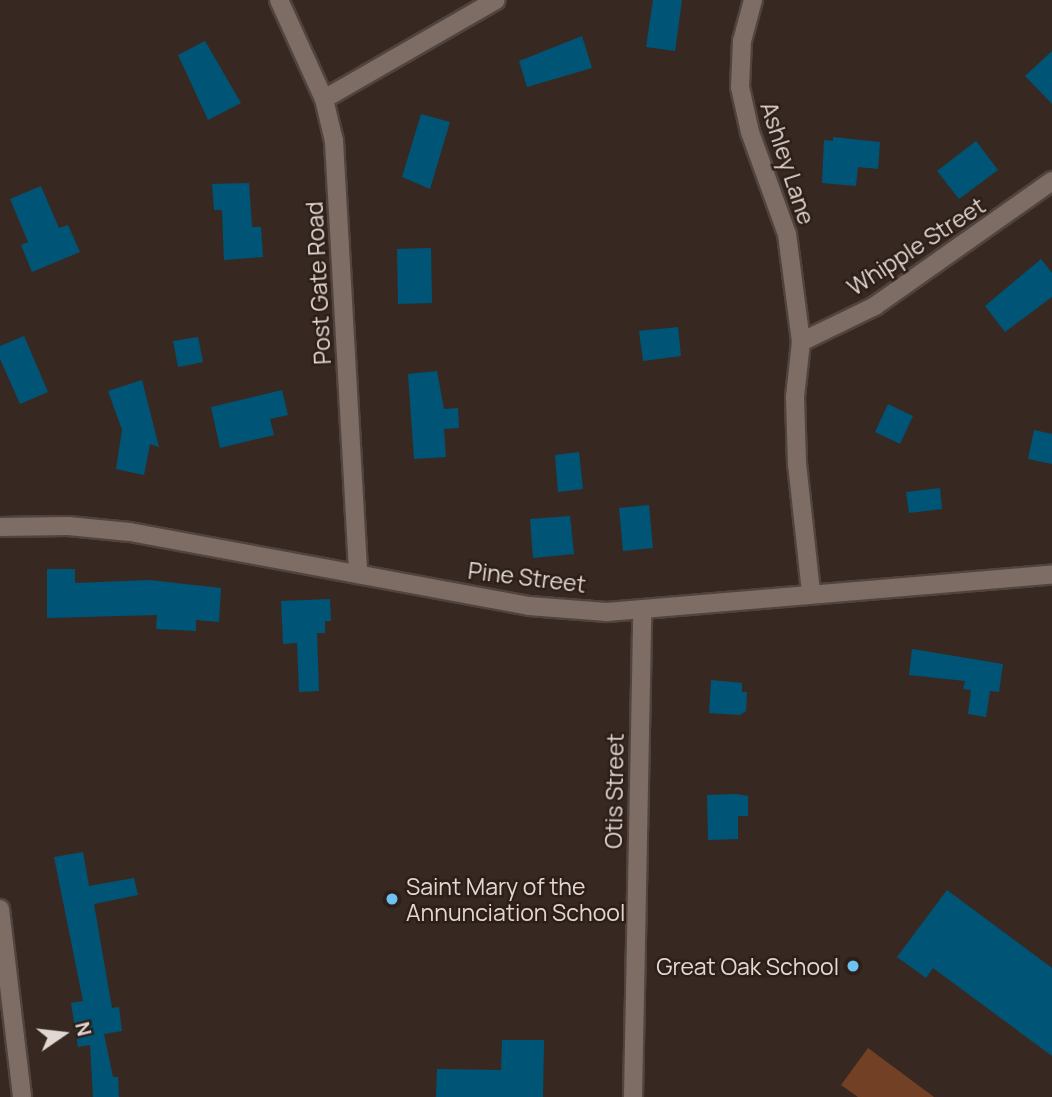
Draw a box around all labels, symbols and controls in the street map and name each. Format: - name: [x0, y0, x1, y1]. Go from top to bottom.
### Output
- street label: Ashley Lane: [755, 98, 821, 228]
- street label: Whipple Street: [842, 191, 990, 301]
- street label: Post Gate Road: [300, 201, 336, 365]
- street label: Pine Street: [467, 556, 587, 598]
- street label: Otis Street: [599, 733, 629, 849]
- place label: Saint Mary of the Annunciation School: [406, 872, 625, 926]
- marker: Saint Mary of the Annunciation School: [384, 891, 400, 907]
- place label: Great Oak School: [656, 952, 839, 980]
- marker: Great Oak School: [845, 958, 861, 974]
- north arrow: [28, 999, 98, 1069]
- text: N: [69, 1019, 98, 1039]

